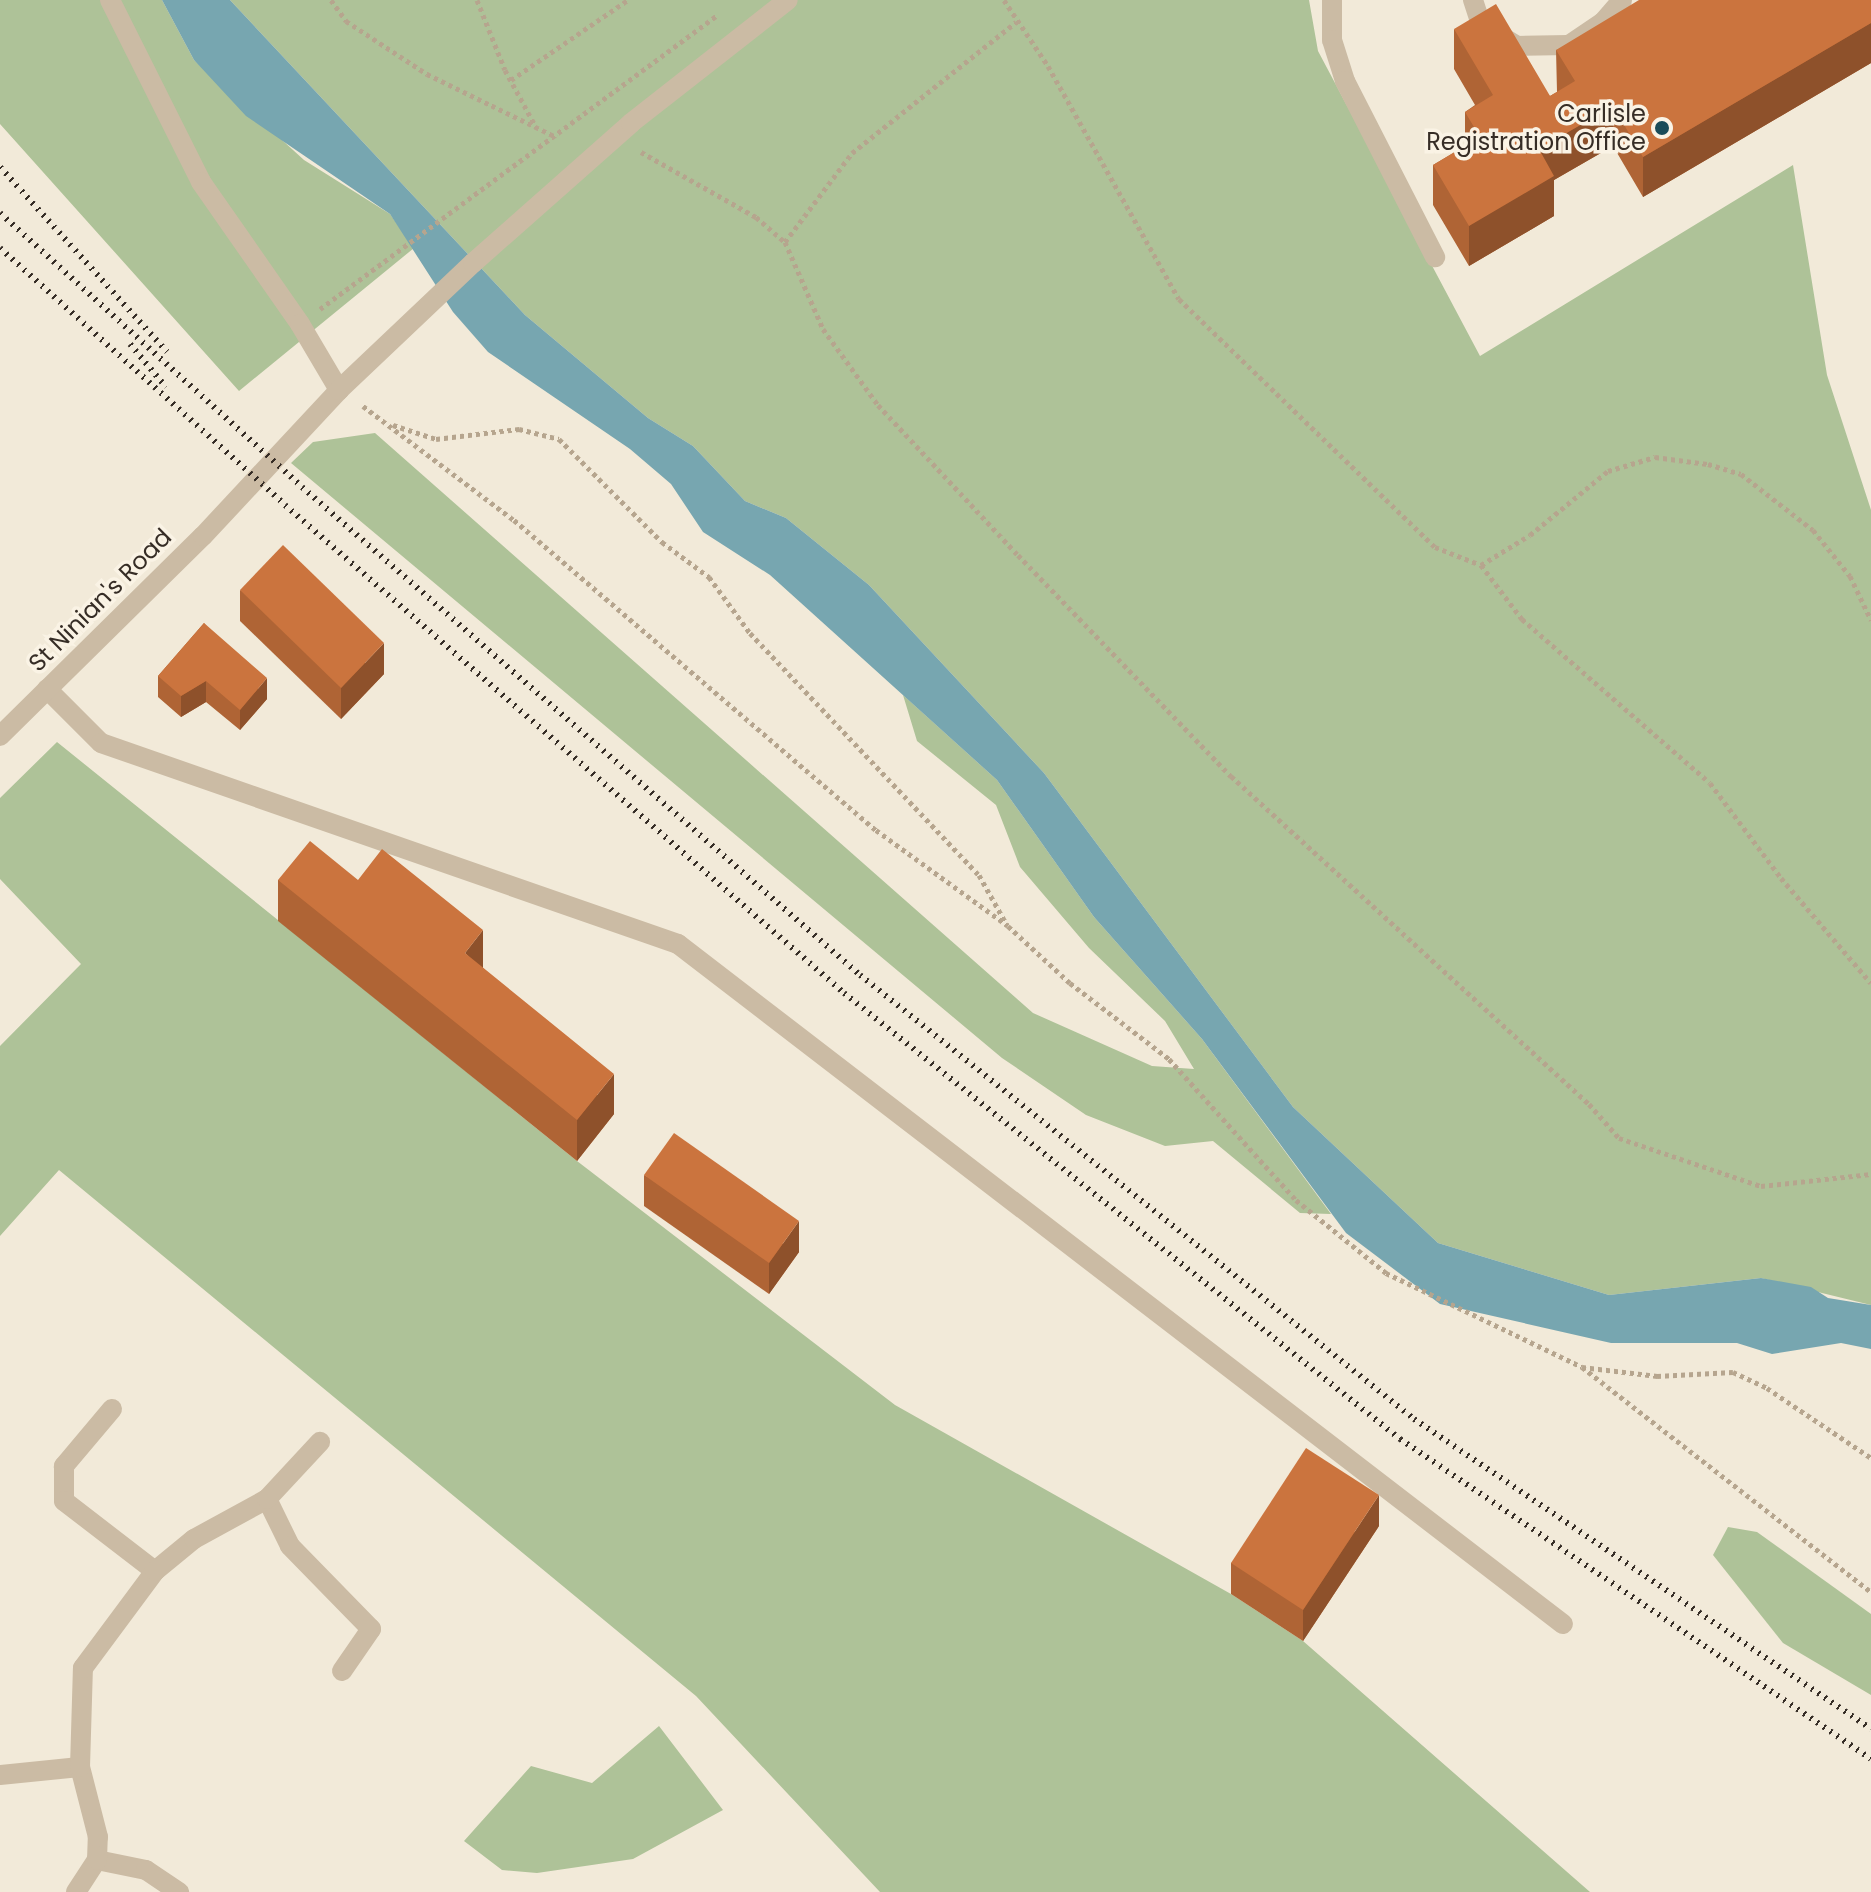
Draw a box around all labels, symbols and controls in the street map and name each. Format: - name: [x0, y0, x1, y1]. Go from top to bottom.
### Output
- place label: Carlisle Registration Office: [1426, 100, 1646, 156]
- marker: Carlisle Registration Office: [1653, 119, 1671, 137]
- street label: St Ninian's Road: [23, 523, 177, 677]

